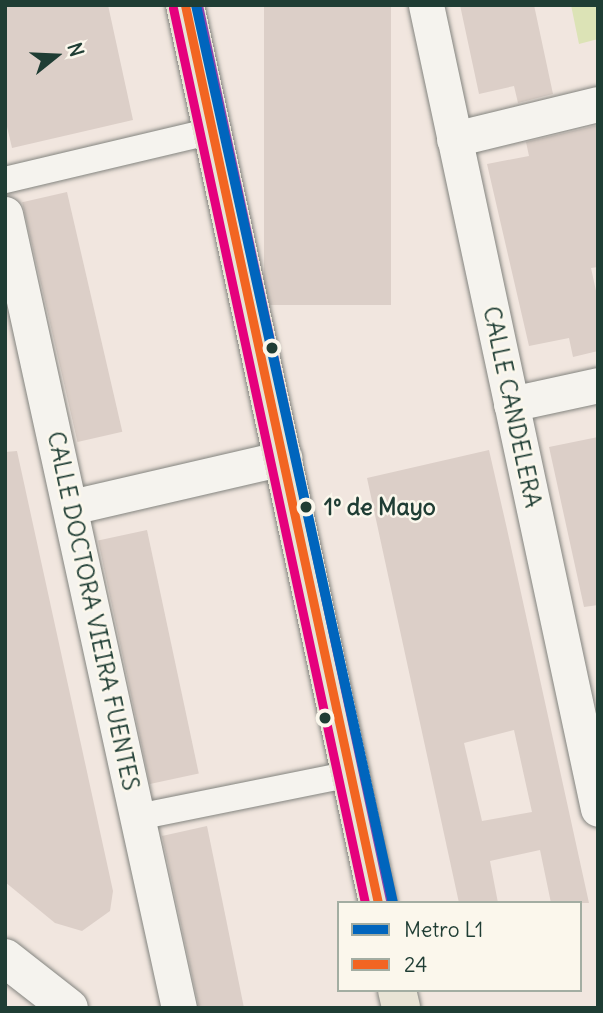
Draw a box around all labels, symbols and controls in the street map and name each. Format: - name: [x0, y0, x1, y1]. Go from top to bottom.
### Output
- north arrow: [21, 21, 91, 91]
- text: N: [63, 40, 89, 59]
- street label: CALLE CANDELERA: [477, 304, 547, 510]
- unlabelled marker: [265, 341, 279, 355]
- street label: CALLE DOCTORA VIEIRA FUENTES: [41, 429, 145, 793]
- place label: 1º de Mayo: [324, 493, 436, 521]
- marker: 1º de Mayo: [295, 496, 317, 518]
- unlabelled marker: [318, 711, 332, 725]
- legend: [337, 901, 582, 992]
- text: Metro L1: [404, 916, 483, 943]
- text: 24: [404, 951, 427, 978]

